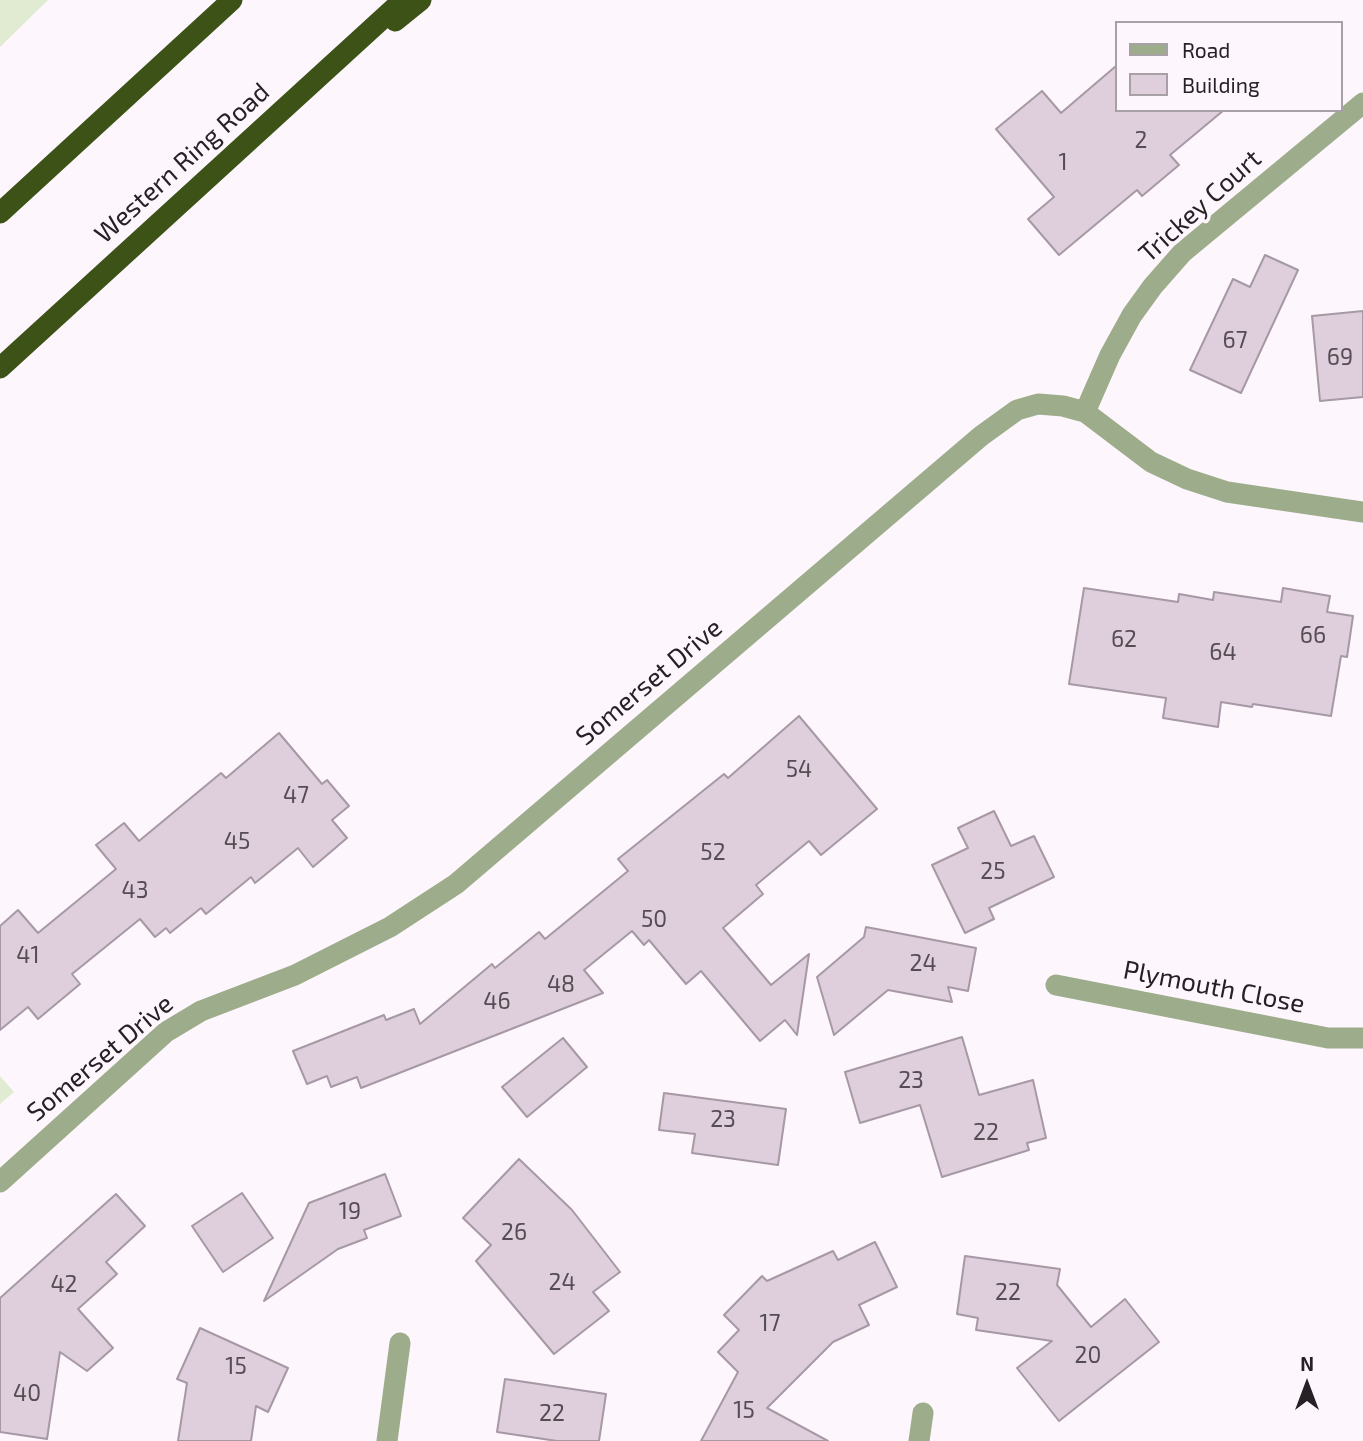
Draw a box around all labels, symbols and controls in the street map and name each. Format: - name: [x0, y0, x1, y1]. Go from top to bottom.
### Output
- legend: [1114, 21, 1342, 112]
- text: Road: [1182, 37, 1230, 62]
- text: Building: [1182, 72, 1260, 97]
- street label: Western Ring Road: [88, 76, 276, 250]
- house number: 2: [1135, 126, 1147, 154]
- street label: Trickey Court: [1133, 143, 1267, 269]
- house number: 1: [1058, 148, 1068, 176]
- house number: 67: [1223, 326, 1247, 354]
- house number: 69: [1327, 343, 1353, 371]
- street label: Somerset Drive: [570, 612, 728, 752]
- house number: 66: [1300, 621, 1326, 649]
- house number: 62: [1111, 625, 1137, 653]
- house number: 64: [1209, 638, 1237, 666]
- house number: 54: [786, 755, 812, 783]
- house number: 47: [283, 781, 309, 809]
- house number: 45: [224, 827, 250, 855]
- house number: 52: [700, 838, 726, 866]
- house number: 25: [980, 857, 1006, 885]
- house number: 43: [122, 876, 148, 904]
- house number: 50: [641, 905, 667, 933]
- house number: 41: [16, 941, 40, 969]
- house number: 24: [909, 949, 937, 977]
- street label: Plymouth Close: [1121, 954, 1307, 1020]
- house number: 48: [547, 970, 575, 998]
- house number: 46: [483, 987, 511, 1015]
- street label: Somerset Drive: [21, 988, 179, 1128]
- house number: 23: [898, 1066, 924, 1094]
- house number: 23: [710, 1105, 736, 1133]
- house number: 22: [973, 1118, 999, 1146]
- house number: 19: [339, 1197, 361, 1225]
- house number: 26: [501, 1218, 527, 1246]
- house number: 24: [548, 1268, 576, 1296]
- house number: 42: [50, 1270, 78, 1298]
- house number: 22: [995, 1278, 1021, 1306]
- house number: 17: [760, 1309, 780, 1337]
- house number: 20: [1075, 1341, 1101, 1369]
- north arrow: [1272, 1350, 1342, 1420]
- house number: 15: [225, 1352, 247, 1380]
- text: N: [1300, 1352, 1314, 1375]
- house number: 40: [13, 1379, 41, 1407]
- house number: 15: [733, 1396, 755, 1424]
- house number: 22: [539, 1399, 565, 1427]

